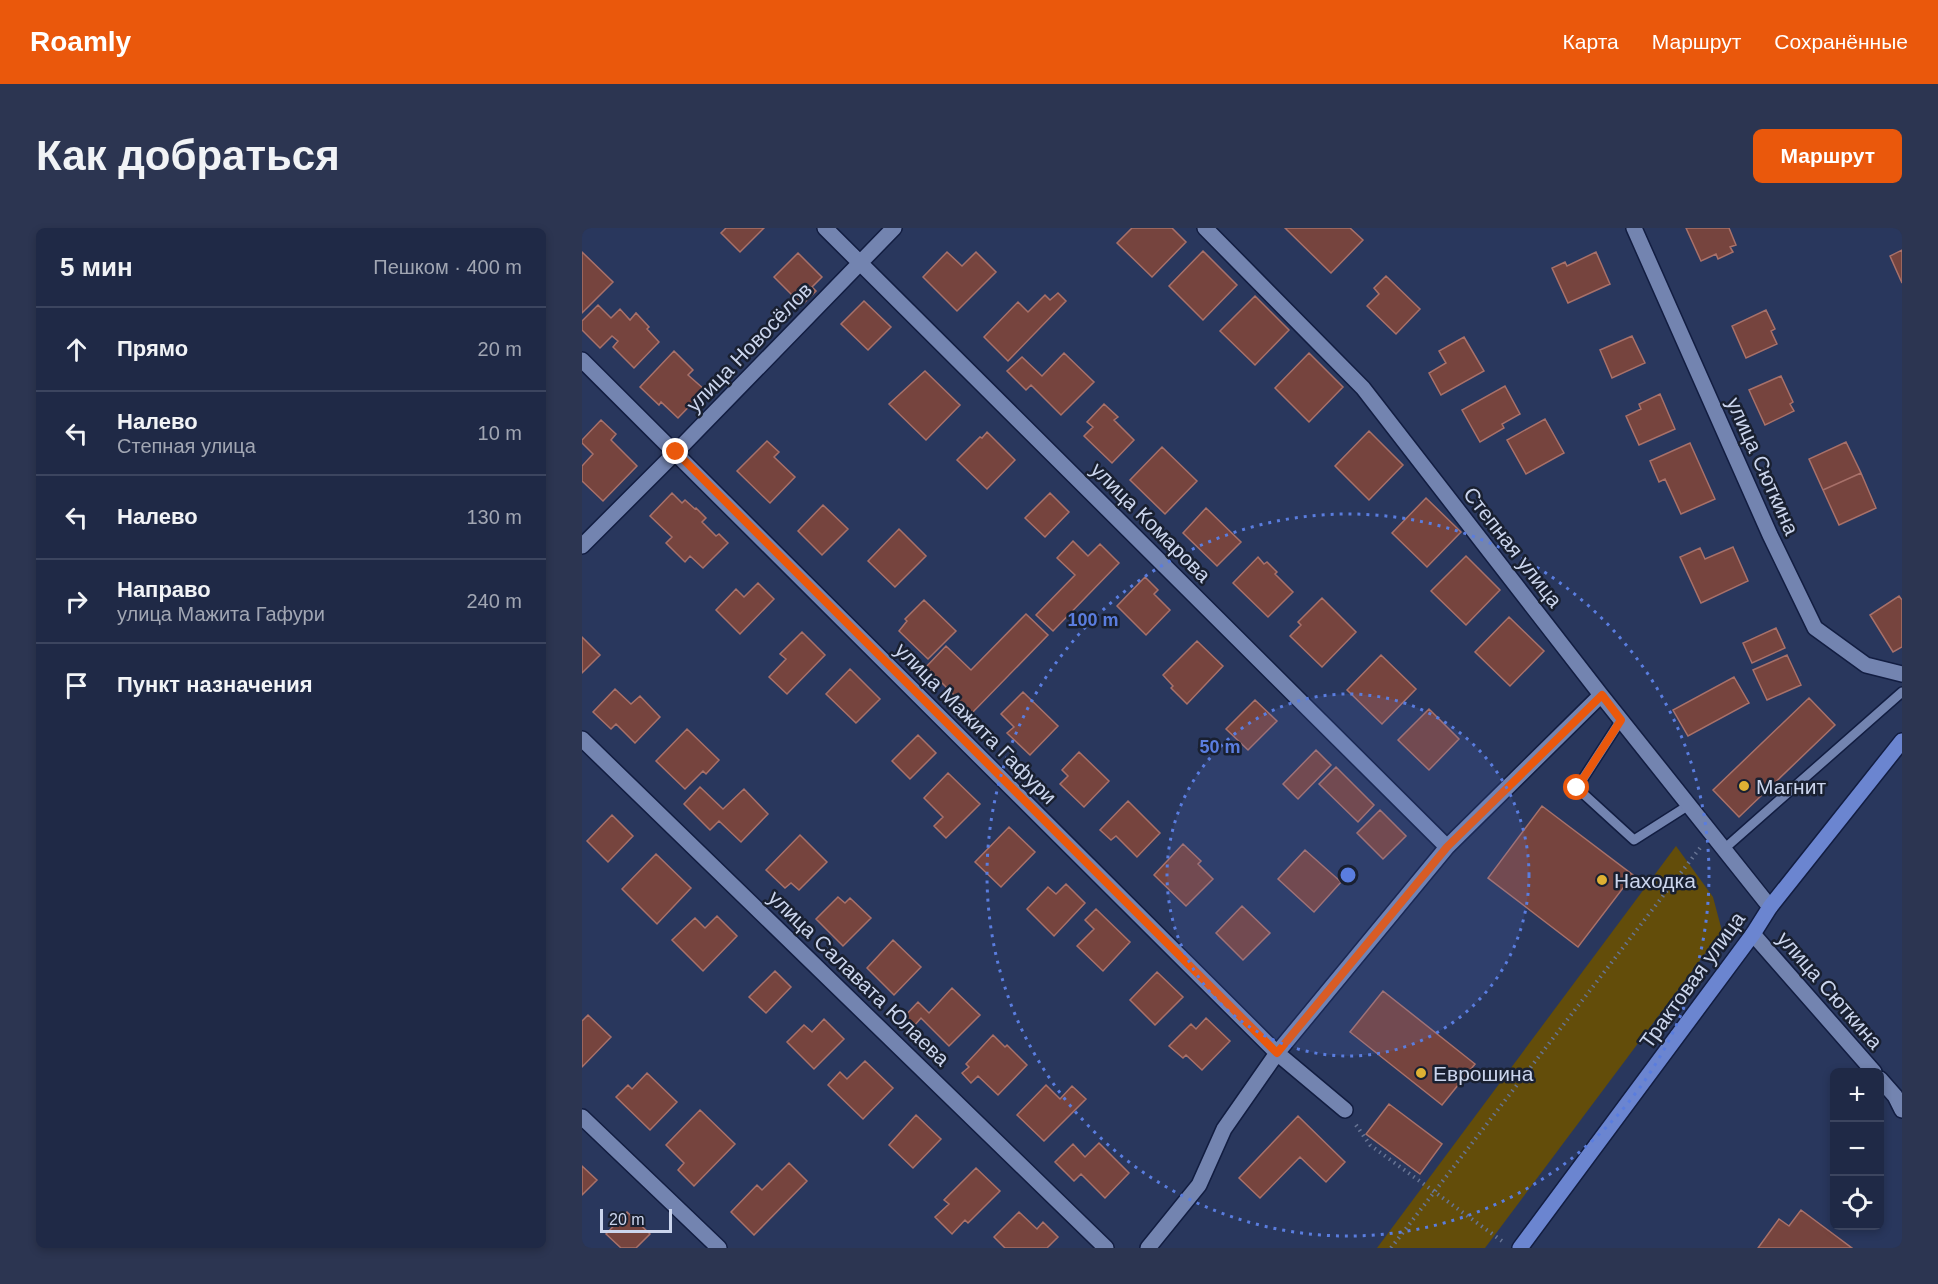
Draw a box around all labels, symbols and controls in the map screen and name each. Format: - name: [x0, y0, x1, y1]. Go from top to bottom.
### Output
- text: Roamly: [30, 26, 131, 57]
- text: Карта: [1563, 30, 1619, 53]
- text: Маршрут: [1652, 30, 1741, 53]
- text: Сохранённые: [1774, 30, 1908, 53]
- button: Маршрут: [1753, 129, 1902, 183]
- text: Как добраться: [36, 132, 340, 179]
- text: 5 мин: [60, 252, 133, 282]
- text: Пешком · 400 m: [373, 256, 522, 278]
- street label: улица Новосёлов: [682, 278, 816, 416]
- icon: ahead: [60, 333, 93, 366]
- text: Прямо: [117, 336, 188, 361]
- text: 20 m: [478, 338, 522, 360]
- street label: улица Сюткина: [1722, 394, 1804, 538]
- text: Налево: [117, 409, 198, 434]
- icon: left: [60, 417, 93, 450]
- text: 10 m: [478, 422, 522, 444]
- text: Степная улица: [117, 435, 256, 457]
- route end: [662, 438, 688, 464]
- street label: улица Комарова: [1086, 457, 1216, 587]
- street label: Степная улица: [1459, 482, 1567, 612]
- icon: left: [60, 501, 93, 534]
- text: Налево: [117, 504, 198, 529]
- text: 130 m: [466, 506, 522, 528]
- text: Направо: [117, 577, 211, 602]
- icon: right: [60, 585, 93, 618]
- text: 240 m: [466, 590, 522, 612]
- text: улица Мажита Гафури: [117, 603, 325, 625]
- text: 100 m: [1067, 610, 1119, 630]
- street label: улица Мажита Гафури: [891, 638, 1061, 808]
- icon: arrive: [60, 669, 93, 702]
- text: Пункт назначения: [117, 672, 313, 697]
- text: 50 m: [1199, 737, 1241, 757]
- route start: [1563, 774, 1589, 800]
- place label: Магнит: [1756, 775, 1826, 798]
- marker: Магнит: [1737, 779, 1751, 793]
- centre of rings: [1338, 865, 1358, 885]
- place label: Находка: [1614, 869, 1696, 892]
- marker: Находка: [1595, 873, 1609, 887]
- street label: улица Салавата Юлаева: [764, 886, 954, 1071]
- street label: Трактовая улица: [1635, 907, 1749, 1053]
- street label: улица Сюткина: [1773, 927, 1887, 1054]
- place label: Еврошина: [1433, 1062, 1534, 1085]
- marker: Еврошина: [1414, 1066, 1428, 1080]
- map controls: [1830, 1068, 1884, 1230]
- button: +: [1830, 1068, 1884, 1122]
- button: −: [1830, 1122, 1884, 1176]
- button: locate: [1830, 1176, 1884, 1230]
- scale bar: [600, 1206, 672, 1234]
- text: 20 m: [609, 1211, 645, 1228]

